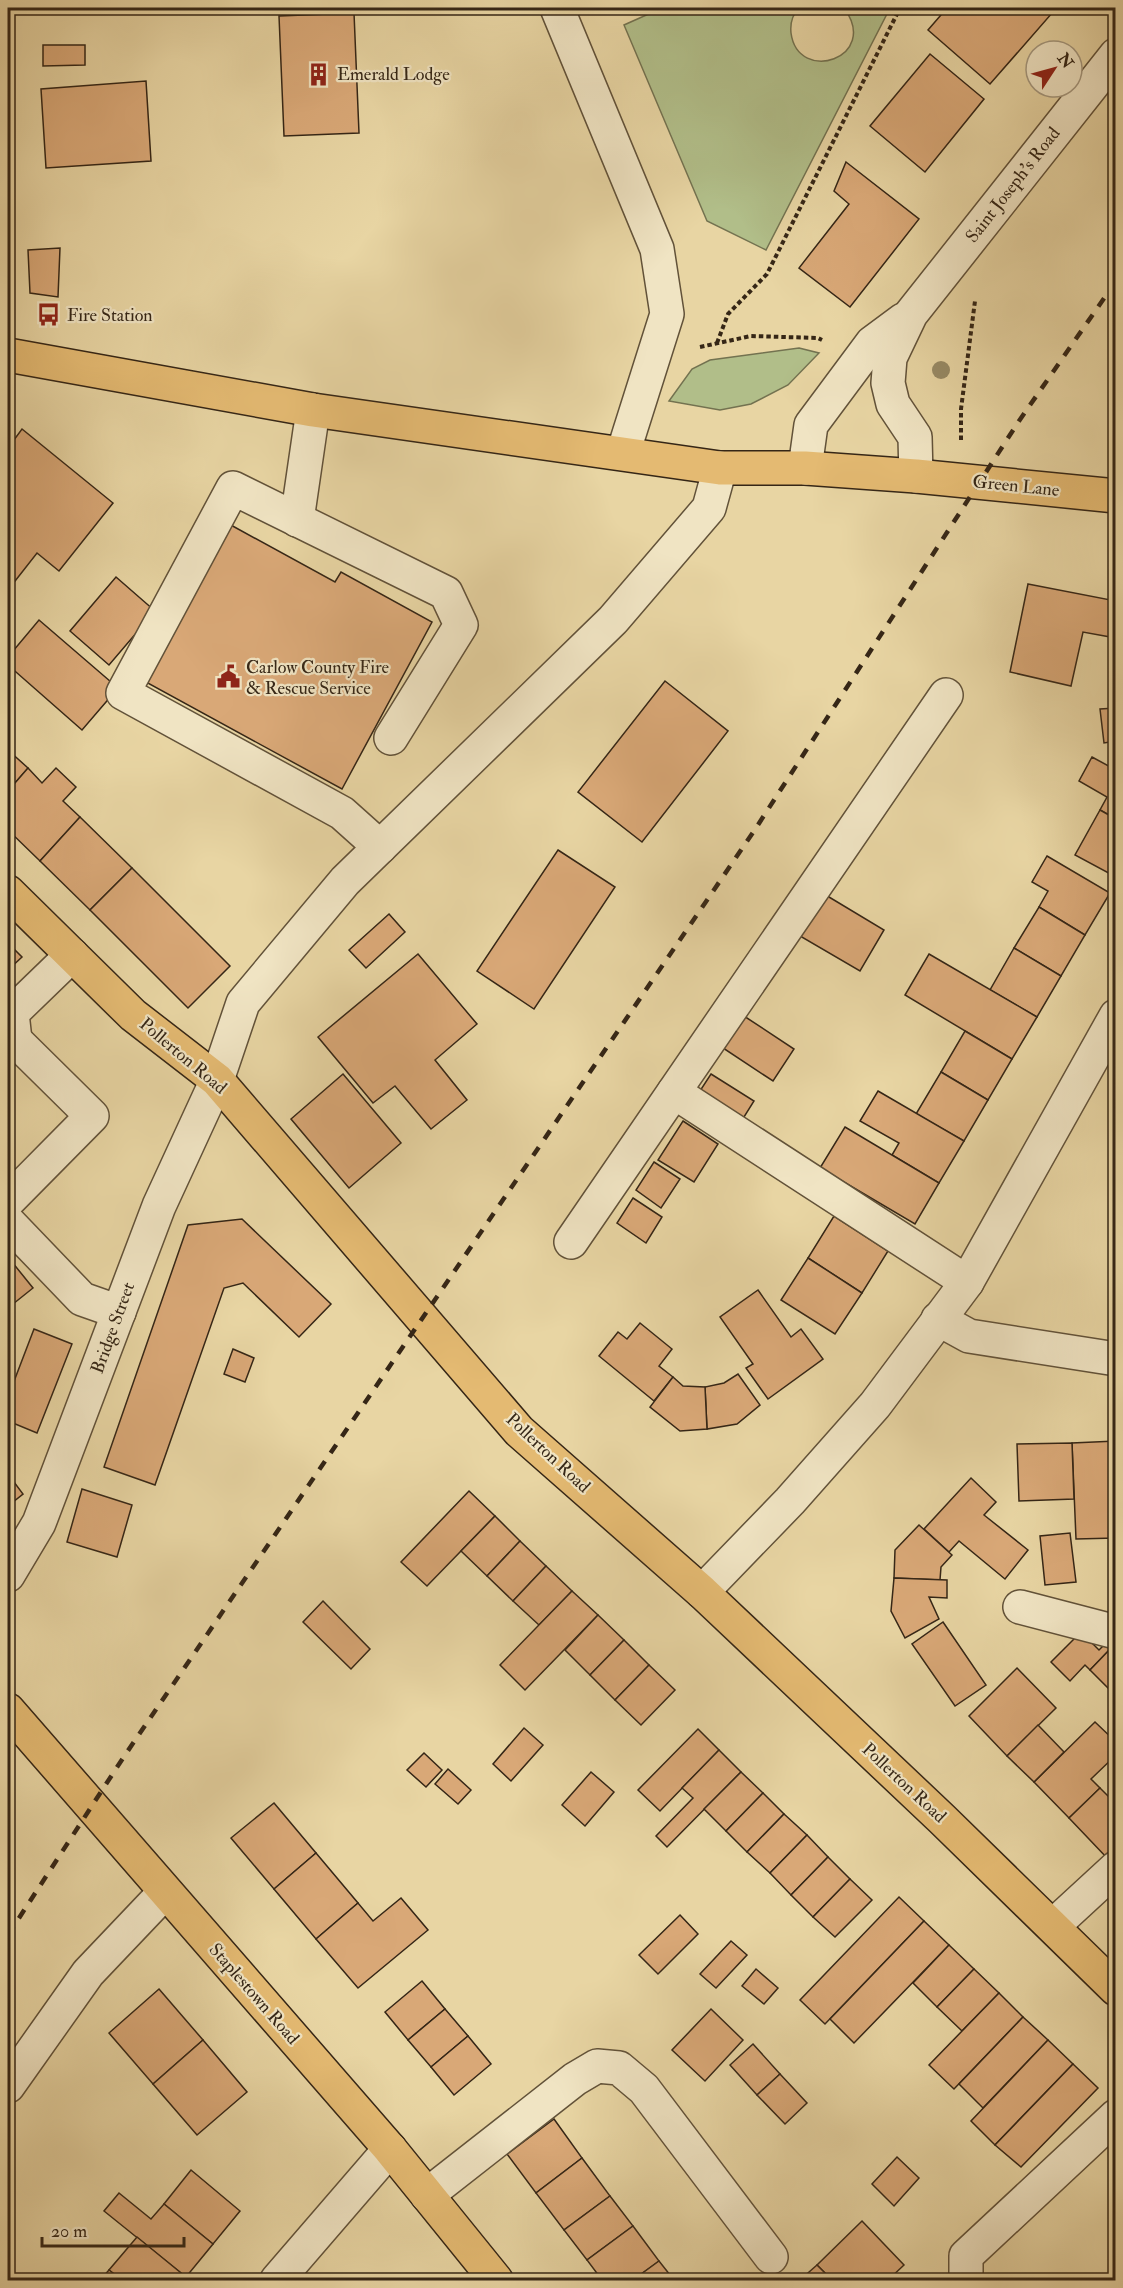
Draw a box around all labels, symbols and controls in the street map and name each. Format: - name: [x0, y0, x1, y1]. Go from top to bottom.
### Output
- north arrow: [1024, 39, 1084, 99]
- text: N: [1052, 48, 1078, 73]
- building icon: Emerald Lodge: [306, 61, 332, 87]
- place label: Emerald Lodge: [337, 63, 450, 86]
- street label: Saint Joseph's Road: [961, 122, 1065, 247]
- bus stop icon: Fire Station: [36, 302, 62, 328]
- place label: Fire Station: [67, 304, 153, 327]
- street label: Green Lane: [971, 470, 1061, 502]
- place label: Carlow County Fire & Rescue Service: [246, 656, 390, 700]
- public building icon: Carlow County Fire & Rescue Service: [215, 664, 241, 690]
- street label: Pollerton Road: [135, 1013, 232, 1099]
- street label: Bridge Street: [86, 1279, 140, 1377]
- street label: Pollerton Road: [501, 1408, 595, 1498]
- street label: Pollerton Road: [857, 1738, 951, 1828]
- street label: Staplestown Road: [204, 1939, 304, 2049]
- scale bar: [42, 2210, 184, 2248]
- text: 20 m: [51, 2220, 87, 2243]

